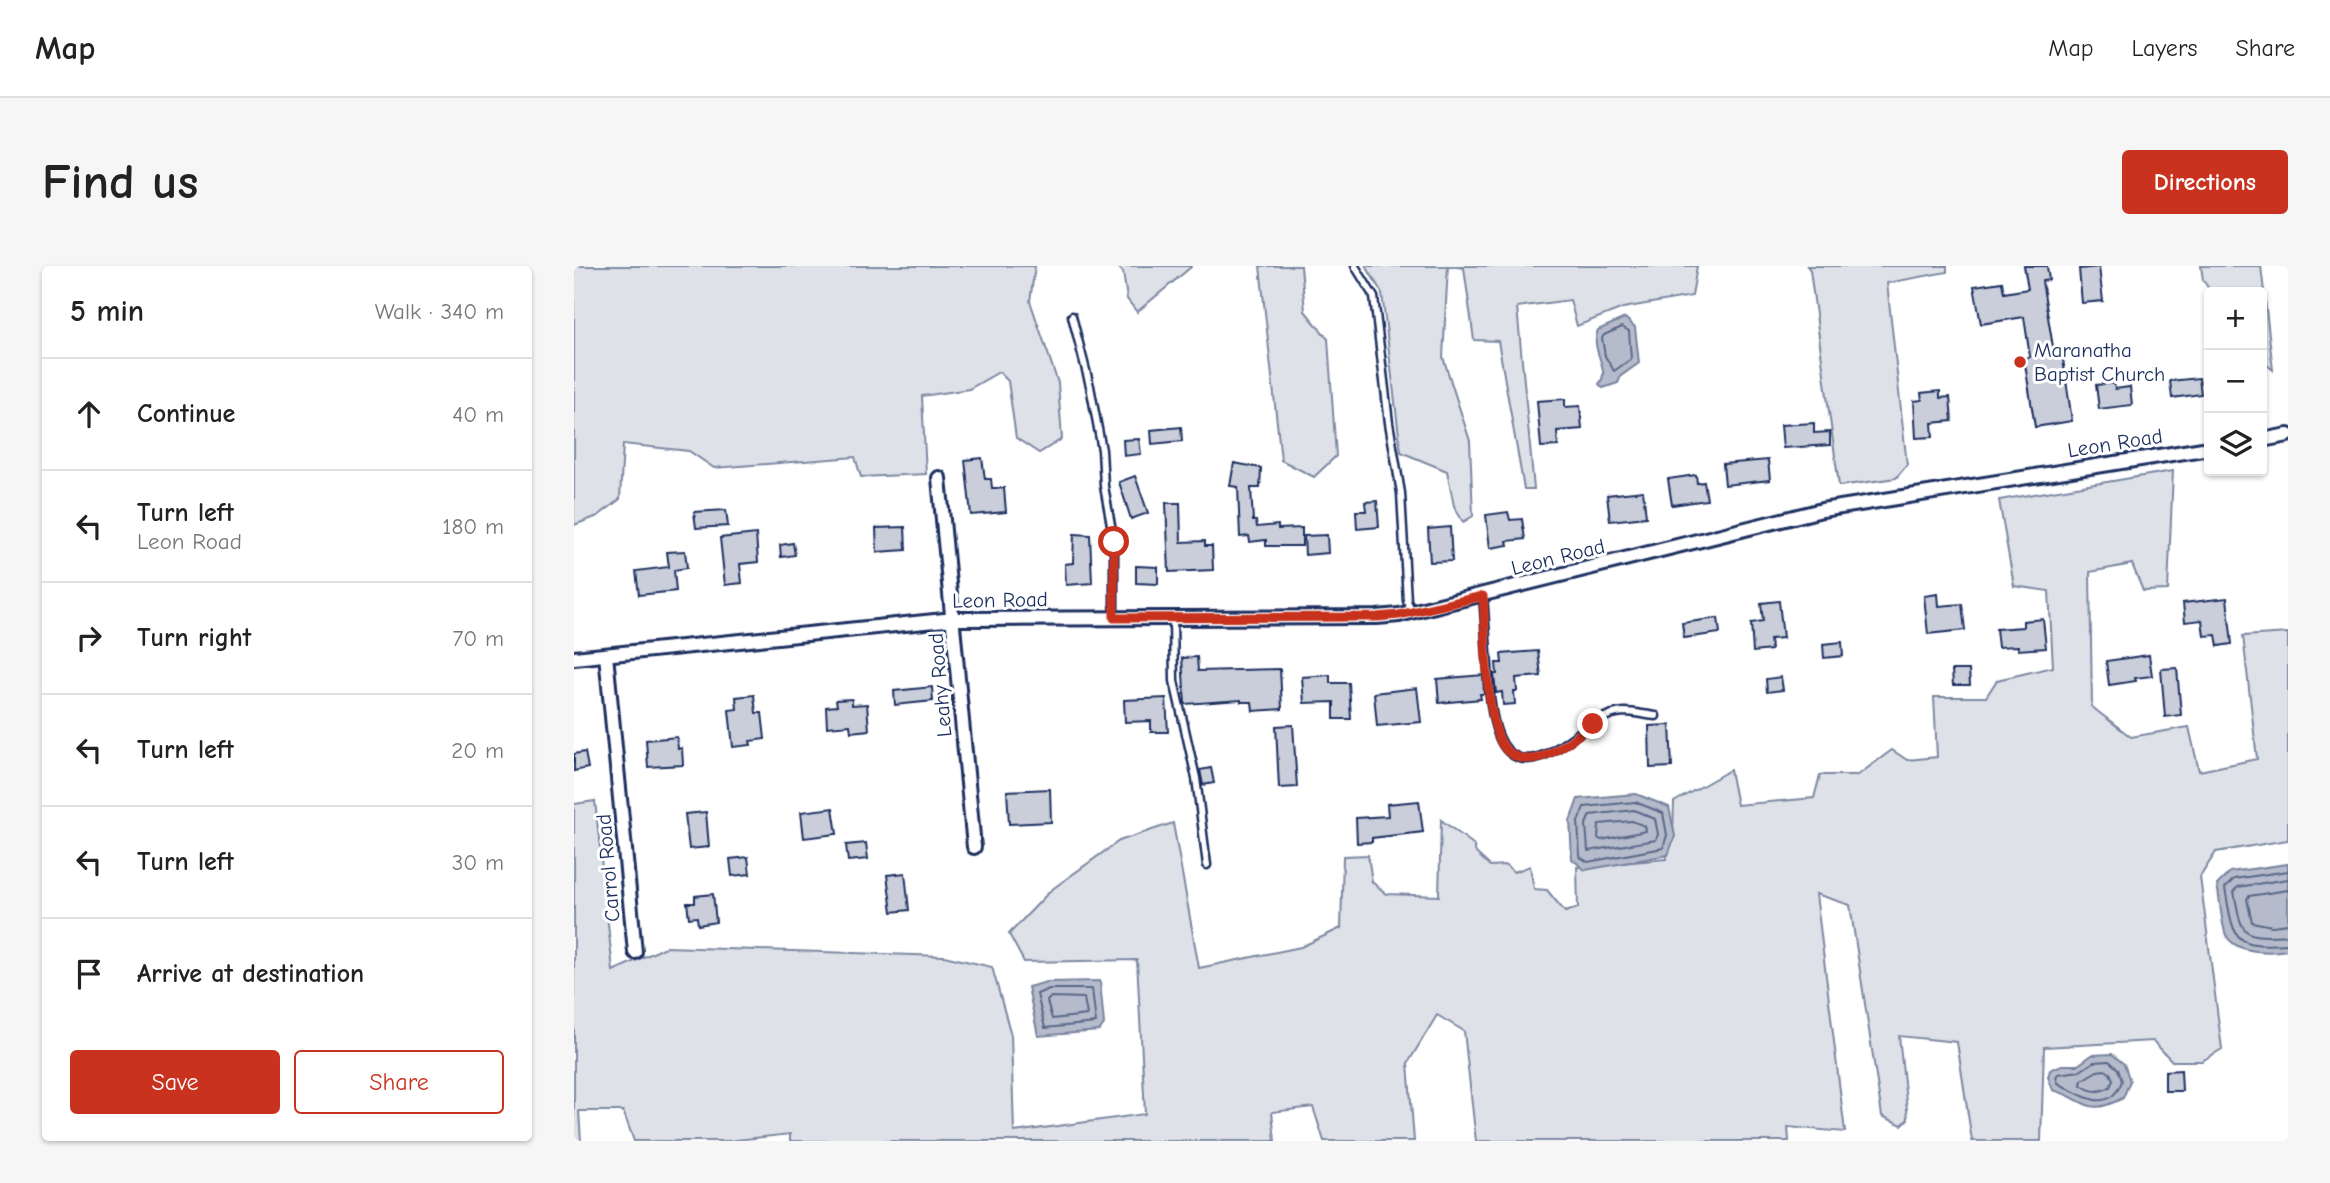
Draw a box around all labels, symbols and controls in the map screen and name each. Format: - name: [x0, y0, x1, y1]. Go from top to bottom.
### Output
- text: Map: [35, 29, 96, 67]
- text: Map: [2048, 34, 2094, 62]
- text: Layers: [2132, 34, 2197, 62]
- text: Share: [2235, 34, 2295, 62]
- button: Directions: [2122, 150, 2288, 214]
- text: Find us: [42, 154, 198, 210]
- map controls: [2204, 287, 2267, 476]
- button: +: [2204, 287, 2267, 350]
- text: 5 min: [70, 294, 144, 329]
- text: Walk · 340 m: [375, 298, 504, 325]
- place label: Maranatha Baptist Church: [2034, 338, 2165, 386]
- button: −: [2204, 350, 2267, 413]
- marker: Maranatha Baptist Church: [2012, 354, 2028, 370]
- icon: ahead: [70, 395, 108, 433]
- text: Continue: [137, 399, 235, 429]
- text: 40 m: [452, 401, 504, 428]
- button: layers: [2204, 413, 2267, 476]
- street label: Leon Road: [2066, 424, 2164, 462]
- text: Turn left: [137, 498, 234, 528]
- icon: left: [70, 507, 108, 545]
- text: 180 m: [442, 513, 504, 540]
- route start: [1098, 526, 1129, 557]
- text: Leon Road: [137, 528, 242, 555]
- street label: Leon Road: [1509, 534, 1607, 580]
- street label: Leon Road: [952, 587, 1048, 613]
- icon: right: [70, 619, 108, 657]
- text: Turn right: [137, 623, 251, 653]
- text: 70 m: [452, 625, 504, 652]
- street label: Leahy Road: [923, 632, 957, 738]
- route end: [1577, 708, 1608, 739]
- icon: left: [70, 731, 108, 769]
- text: Turn left: [137, 735, 234, 765]
- text: 20 m: [451, 737, 504, 764]
- street label: Carrol Road: [591, 813, 625, 923]
- icon: left: [70, 843, 108, 881]
- text: Turn left: [137, 847, 234, 877]
- text: 30 m: [452, 849, 504, 876]
- icon: arrive: [70, 955, 108, 993]
- text: Arrive at destination: [137, 959, 364, 989]
- button: Save: [70, 1050, 280, 1114]
- button: Share: [294, 1050, 504, 1114]

